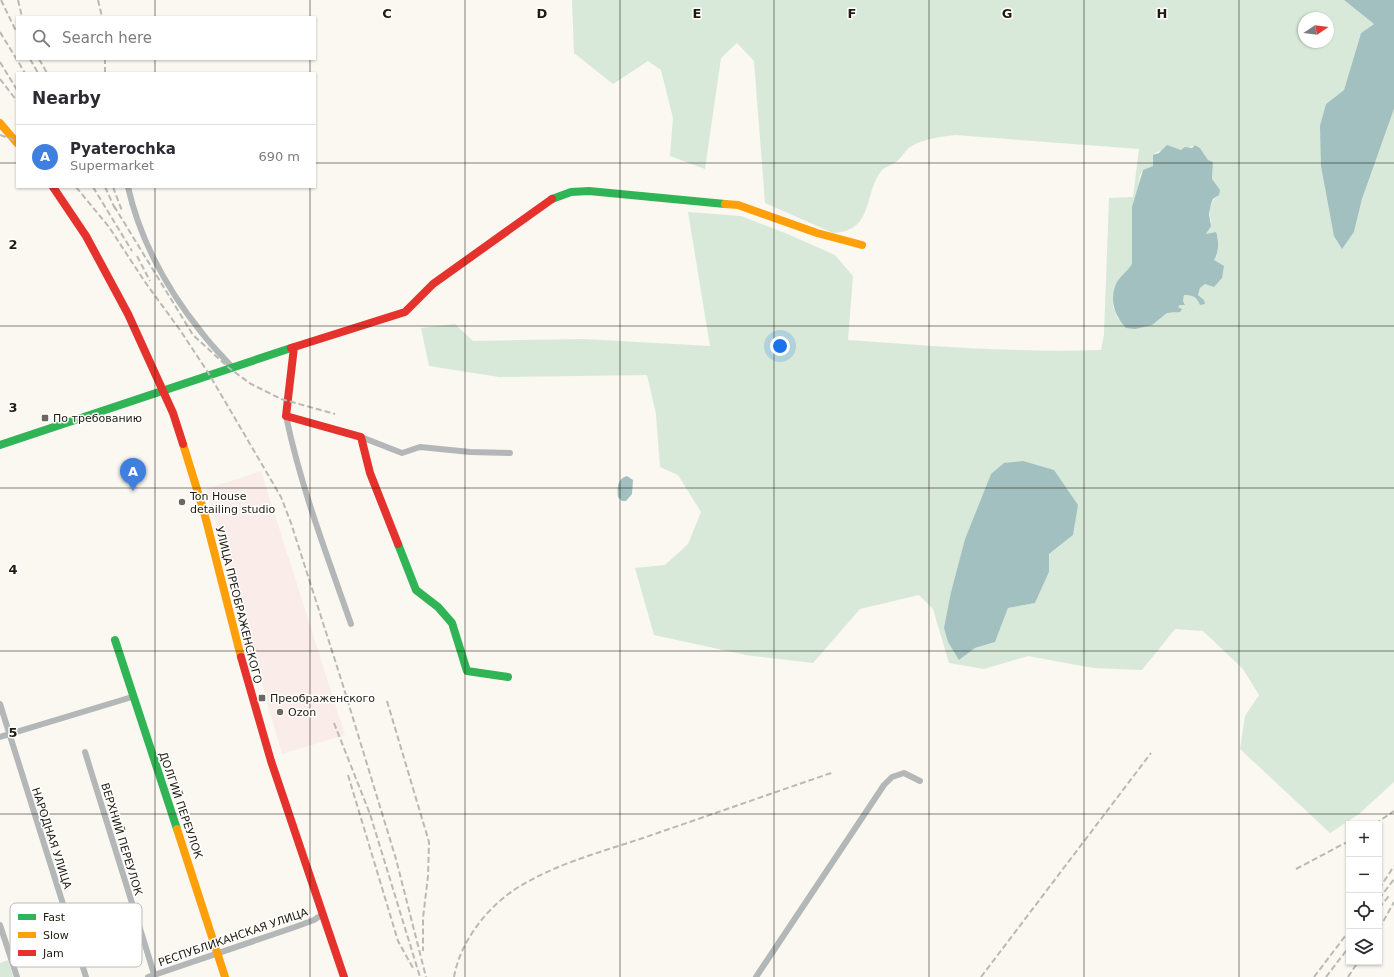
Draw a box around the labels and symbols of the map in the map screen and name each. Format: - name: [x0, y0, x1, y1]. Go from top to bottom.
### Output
- text: C: [382, 6, 392, 21]
- text: D: [537, 6, 548, 21]
- text: E: [693, 6, 701, 21]
- text: F: [848, 6, 856, 21]
- text: G: [1002, 6, 1012, 21]
- text: H: [1157, 6, 1167, 21]
- north arrow: [1298, 12, 1334, 48]
- text: 2: [8, 237, 18, 252]
- your location: [770, 336, 790, 356]
- text: 3: [8, 400, 18, 415]
- place label: По требованию: [53, 412, 142, 425]
- marker: По требованию: [40, 413, 50, 423]
- pin: A: [120, 458, 146, 491]
- place label: Ton House detailing studio: [189, 490, 275, 516]
- marker: Ton House detailing studio: [177, 497, 187, 507]
- street label: УЛИЦА ПРЕОБРАЖЕНСКОГО: [213, 525, 264, 685]
- text: 4: [8, 562, 18, 577]
- place label: Преображенского: [270, 692, 375, 705]
- marker: Преображенского: [257, 693, 267, 703]
- place label: Ozon: [288, 706, 316, 719]
- marker: Ozon: [275, 707, 285, 717]
- text: 5: [8, 725, 18, 740]
- street label: ДОЛГИЙ ПЕРЕУЛОК: [156, 750, 205, 861]
- street label: ВЕРХНИЙ ПЕРЕУЛОК: [98, 781, 145, 897]
- street label: НАРОДНАЯ УЛИЦА: [29, 786, 74, 891]
- legend: [10, 903, 142, 967]
- street label: РЕСПУБЛИКАНСКАЯ УЛИЦА: [157, 906, 310, 969]
- text: Fast: [43, 911, 66, 924]
- text: Slow: [43, 929, 69, 942]
- text: Jam: [42, 947, 64, 960]

